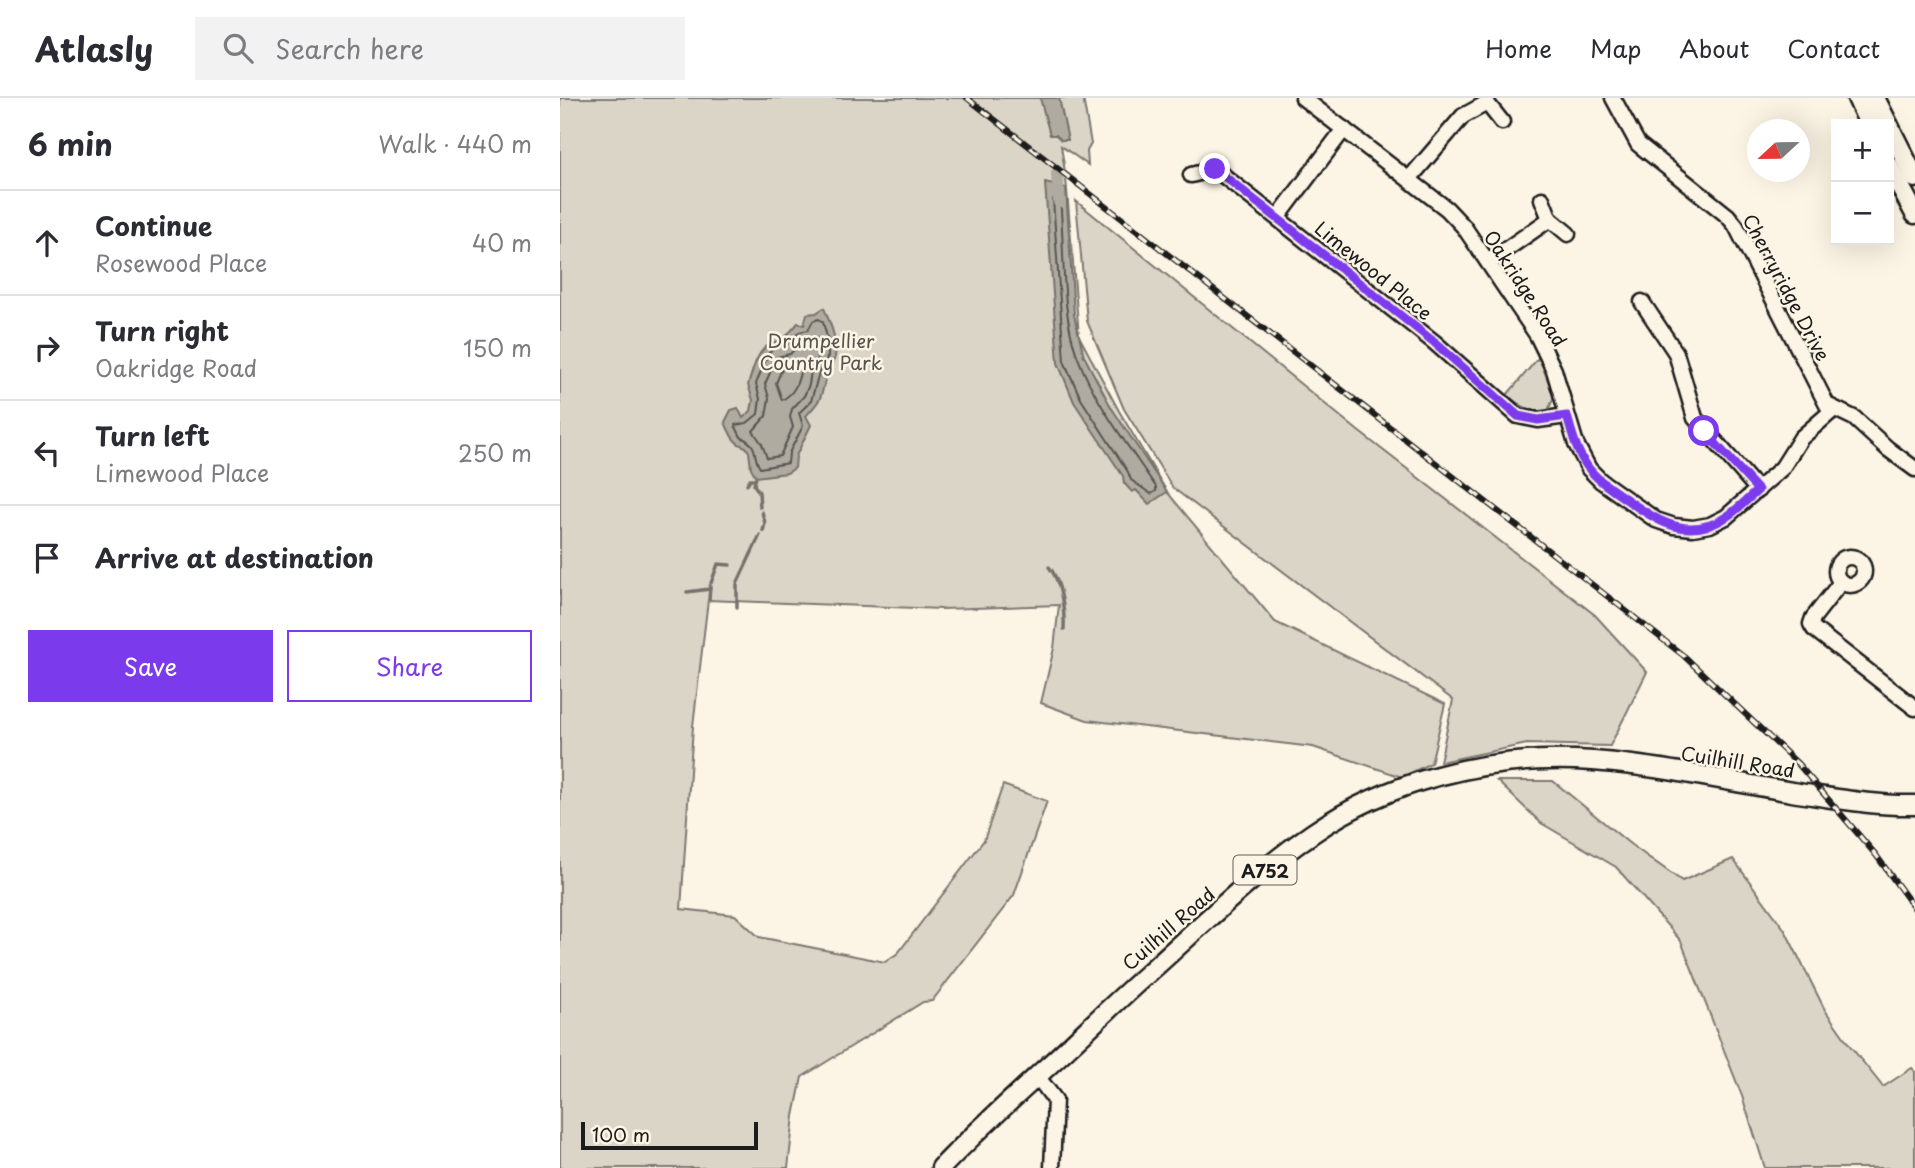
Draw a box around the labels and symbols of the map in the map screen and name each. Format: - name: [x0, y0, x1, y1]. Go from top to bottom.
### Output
- north arrow: [1747, 119, 1810, 182]
- route end: [1199, 153, 1230, 184]
- street label: Cherryridge Drive: [1736, 208, 1838, 366]
- street label: Limewood Place: [1309, 214, 1439, 326]
- street label: Oakridge Road: [1478, 224, 1574, 352]
- park label: Drumpellier Country Park: [760, 326, 883, 376]
- route start: [1688, 415, 1719, 446]
- street label: Cuilhill Road: [1679, 738, 1797, 784]
- road number: A752: [1234, 856, 1296, 884]
- street label: Cuilhill Road: [1115, 880, 1221, 976]
- scale bar: [581, 1119, 758, 1151]

